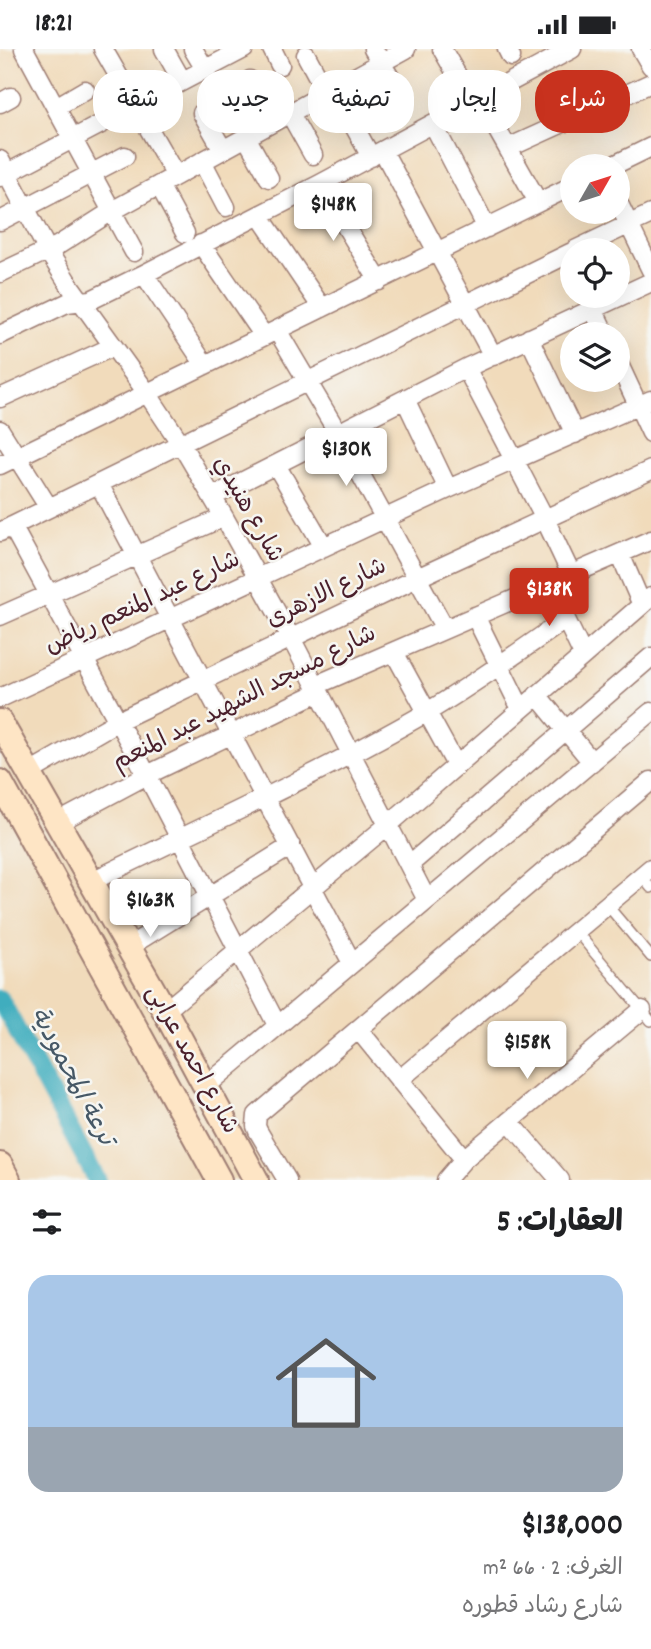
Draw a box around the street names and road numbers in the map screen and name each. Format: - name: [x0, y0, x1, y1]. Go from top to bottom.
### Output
- street label: شارع هنيدي: [203, 451, 291, 569]
- street label: شارع عبد المنعم رياض: [40, 544, 246, 664]
- street label: شارع الازهرى: [261, 550, 393, 638]
- street label: شارع مسجد الشهيد عبد المنعم: [107, 618, 383, 780]
- street label: شارع احمد عرابى: [136, 979, 246, 1141]

